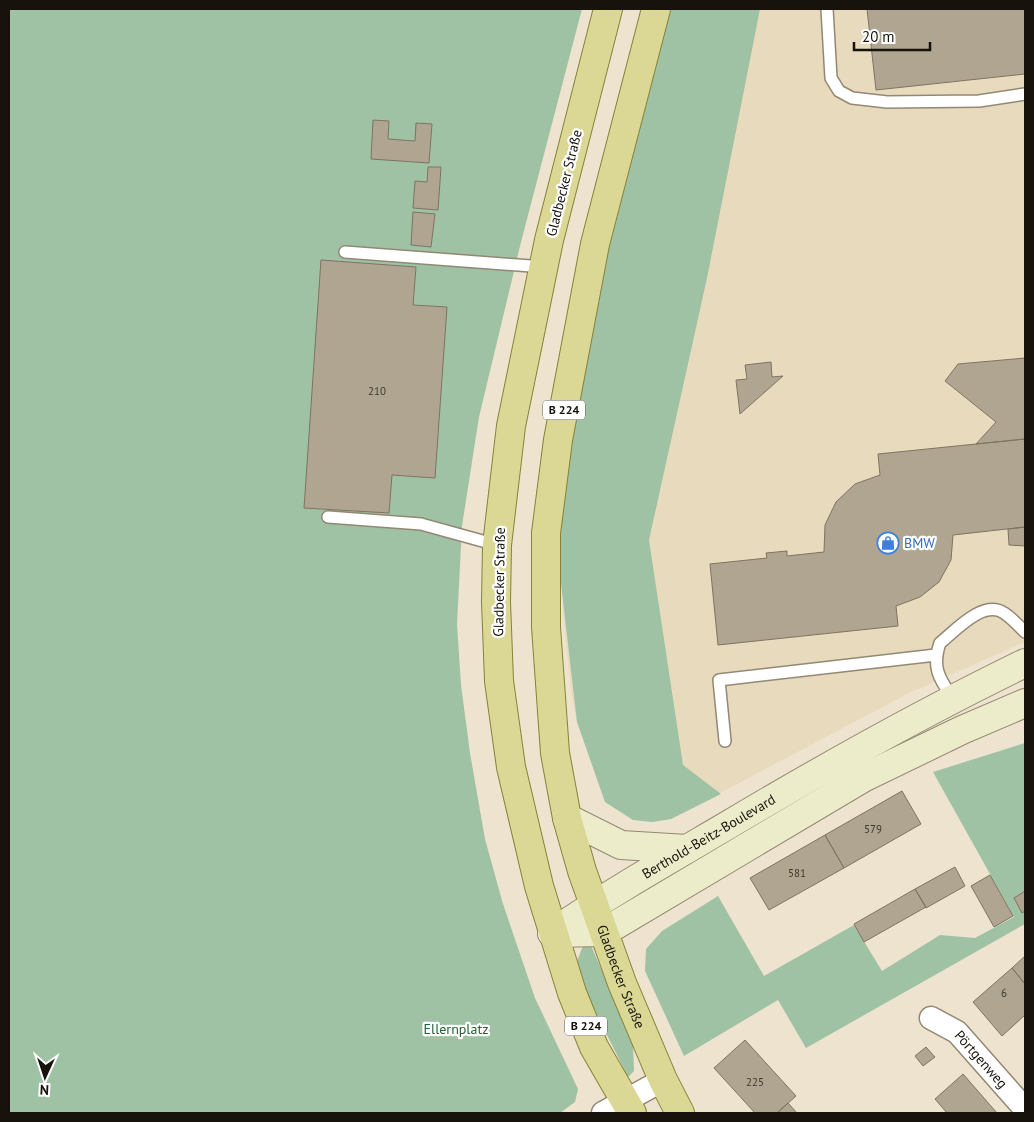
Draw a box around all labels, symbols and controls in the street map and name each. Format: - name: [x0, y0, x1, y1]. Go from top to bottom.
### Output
- scale bar: [854, 20, 930, 52]
- text: 20 m: [862, 27, 895, 46]
- street label: Gladbecker Straße: [542, 128, 586, 238]
- house number: 210: [368, 384, 386, 398]
- road number: B 224: [543, 400, 585, 420]
- street label: Gladbecker Straße: [489, 527, 509, 637]
- shop icon: BMW: [876, 531, 900, 555]
- place label: BMW: [904, 534, 935, 552]
- street label: Berthold-Beitz-Boulevard: [638, 790, 779, 883]
- house number: 579: [864, 822, 882, 836]
- house number: 581: [788, 866, 806, 880]
- street label: Gladbecker Straße: [593, 922, 649, 1031]
- house number: 6: [1001, 986, 1007, 1000]
- road number: B 224: [565, 1016, 607, 1036]
- park label: Ellernplatz: [424, 1020, 488, 1038]
- street label: Pörtgenweg: [951, 1027, 1012, 1092]
- north arrow: [20, 1052, 70, 1102]
- house number: 225: [746, 1075, 764, 1089]
- text: N: [39, 1081, 49, 1099]

